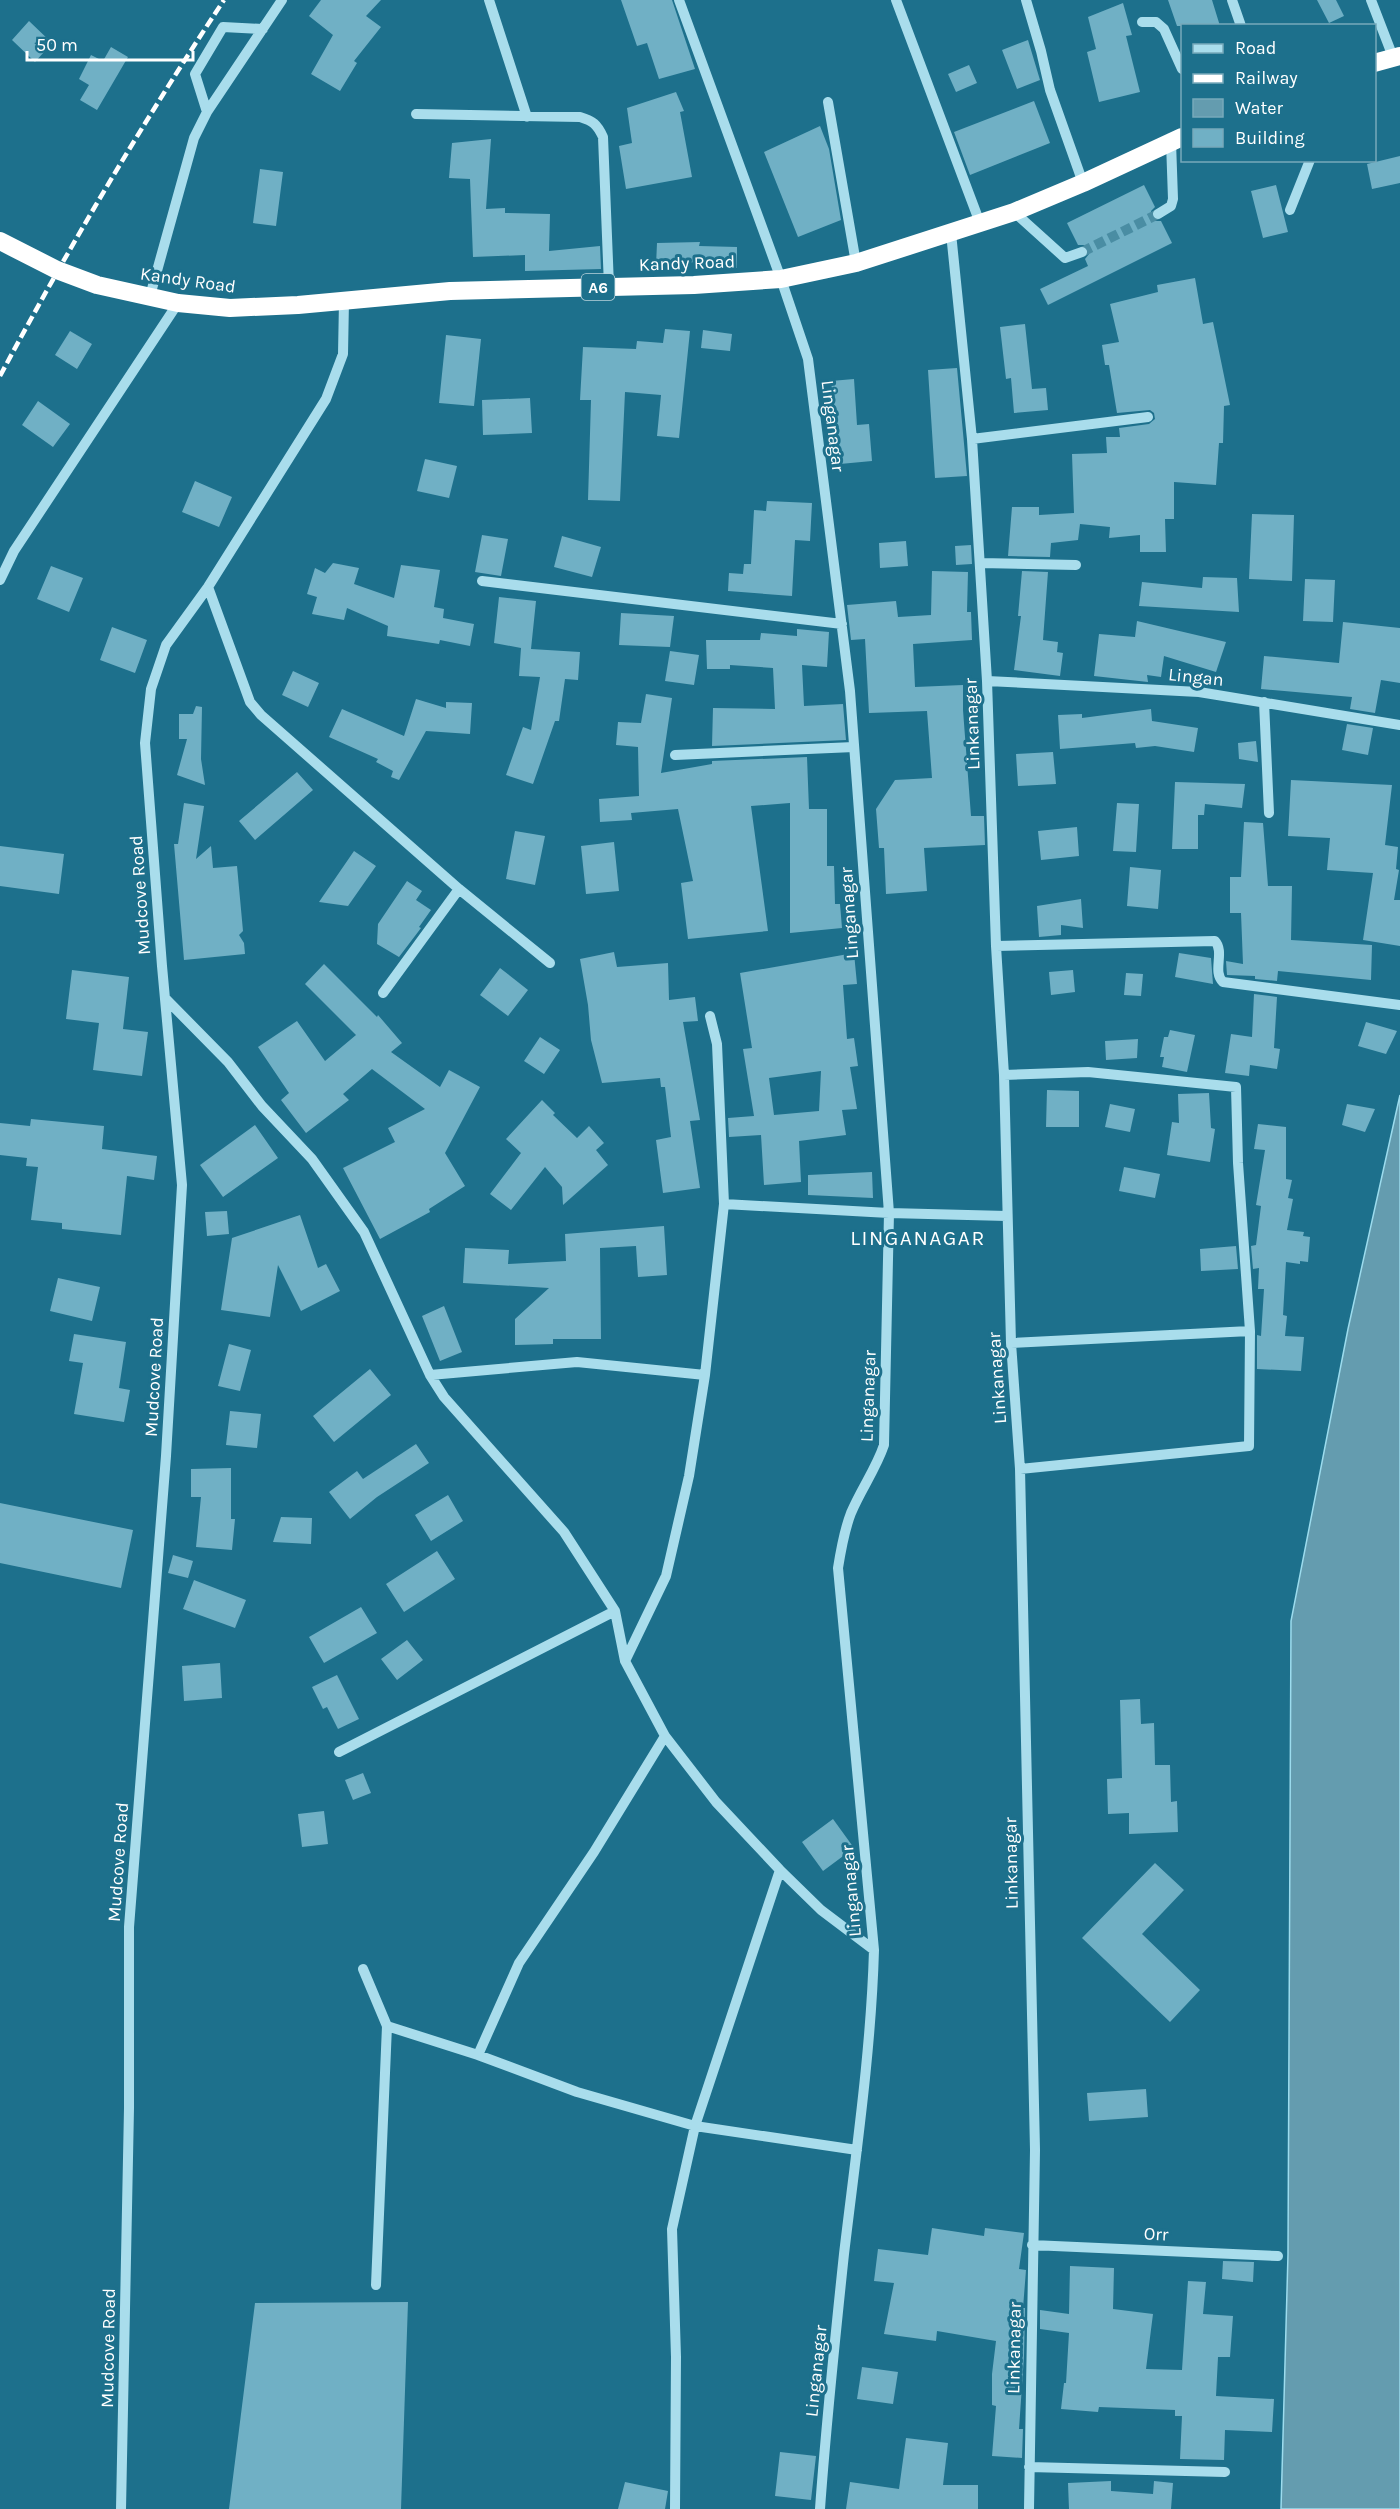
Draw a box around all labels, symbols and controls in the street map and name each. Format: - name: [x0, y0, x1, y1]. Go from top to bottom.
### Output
- scale bar: [27, 24, 194, 62]
- legend: [1181, 24, 1376, 162]
- text: 50 m: [36, 34, 78, 56]
- text: Road: [1235, 37, 1276, 59]
- text: Railway: [1235, 67, 1298, 89]
- text: Water: [1235, 97, 1283, 119]
- text: Building: [1235, 127, 1305, 149]
- street label: Kandy Road: [638, 250, 736, 276]
- street label: Kandy Road: [139, 262, 237, 298]
- road number: A6: [582, 274, 614, 300]
- street label: Linganagar: [816, 379, 850, 474]
- street label: Lingan: [1167, 663, 1225, 691]
- street label: Linkanagar: [959, 677, 985, 770]
- street label: Mudcove Road: [125, 834, 155, 956]
- street label: Linganagar: [835, 866, 863, 960]
- district label: LINGANAGAR: [850, 1226, 986, 1250]
- street label: Mudcove Road: [140, 1317, 168, 1437]
- street label: Linkanagar: [983, 1331, 1011, 1425]
- street label: Linganagar: [855, 1349, 881, 1442]
- street label: Mudcove Road: [103, 1801, 133, 1923]
- street label: Linkanagar: [999, 1816, 1023, 1909]
- street label: Linganagar: [836, 1844, 866, 1938]
- street label: Orr: [1143, 2222, 1169, 2246]
- street label: Mudcove Road: [96, 2288, 120, 2408]
- street label: Linkanagar: [1002, 2301, 1026, 2394]
- street label: Linganagar: [800, 2324, 832, 2418]

